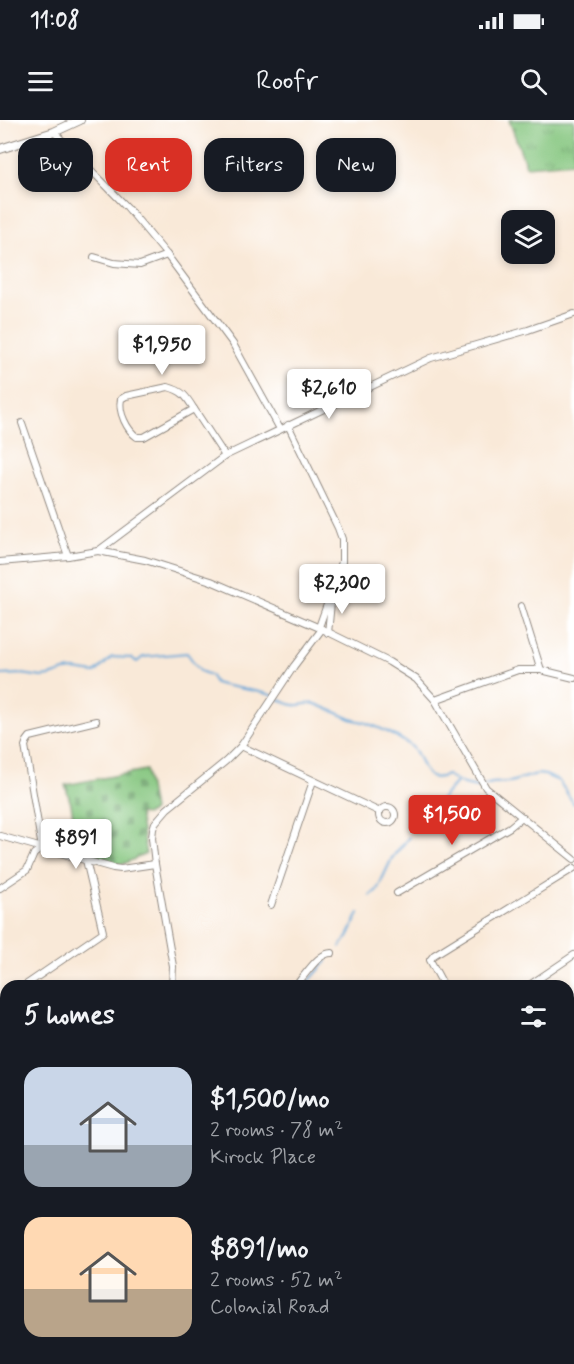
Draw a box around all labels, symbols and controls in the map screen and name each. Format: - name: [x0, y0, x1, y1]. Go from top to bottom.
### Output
- text: 11:08: [30, 7, 80, 35]
- text: Roofr: [256, 64, 318, 99]
- icon: menu: [24, 65, 57, 98]
- icon: search: [517, 65, 550, 98]
- chip: Buy: [18, 138, 93, 192]
- chip: Rent: [105, 138, 192, 192]
- chip: Filters: [204, 138, 304, 192]
- chip: New: [316, 138, 396, 192]
- map controls: [501, 210, 555, 264]
- button: layers: [501, 210, 555, 264]
- pin: $1,950: [113, 325, 211, 376]
- text: $1,950: [132, 331, 192, 358]
- pin: $2,610: [280, 369, 378, 420]
- text: $2,610: [301, 375, 357, 402]
- pin: $2,300: [293, 564, 391, 615]
- text: $2,300: [313, 570, 371, 597]
- pin: $1,500: [403, 795, 501, 846]
- text: $1,500: [423, 801, 481, 828]
- pin: $891: [40, 819, 112, 870]
- text: $891: [55, 825, 97, 852]
- text: 5 homes: [24, 999, 115, 1033]
- icon: filters: [517, 1000, 550, 1033]
- text: $1,500/mo: [210, 1083, 330, 1117]
- icon: home: [72, 1091, 144, 1163]
- text: 2 rooms · 78 m²: [210, 1117, 343, 1144]
- text: Kirock Place: [210, 1144, 316, 1171]
- text: $891/mo: [210, 1233, 309, 1267]
- icon: home: [72, 1241, 144, 1313]
- text: 2 rooms · 52 m²: [210, 1267, 343, 1294]
- text: Colonial Road: [210, 1294, 329, 1321]

